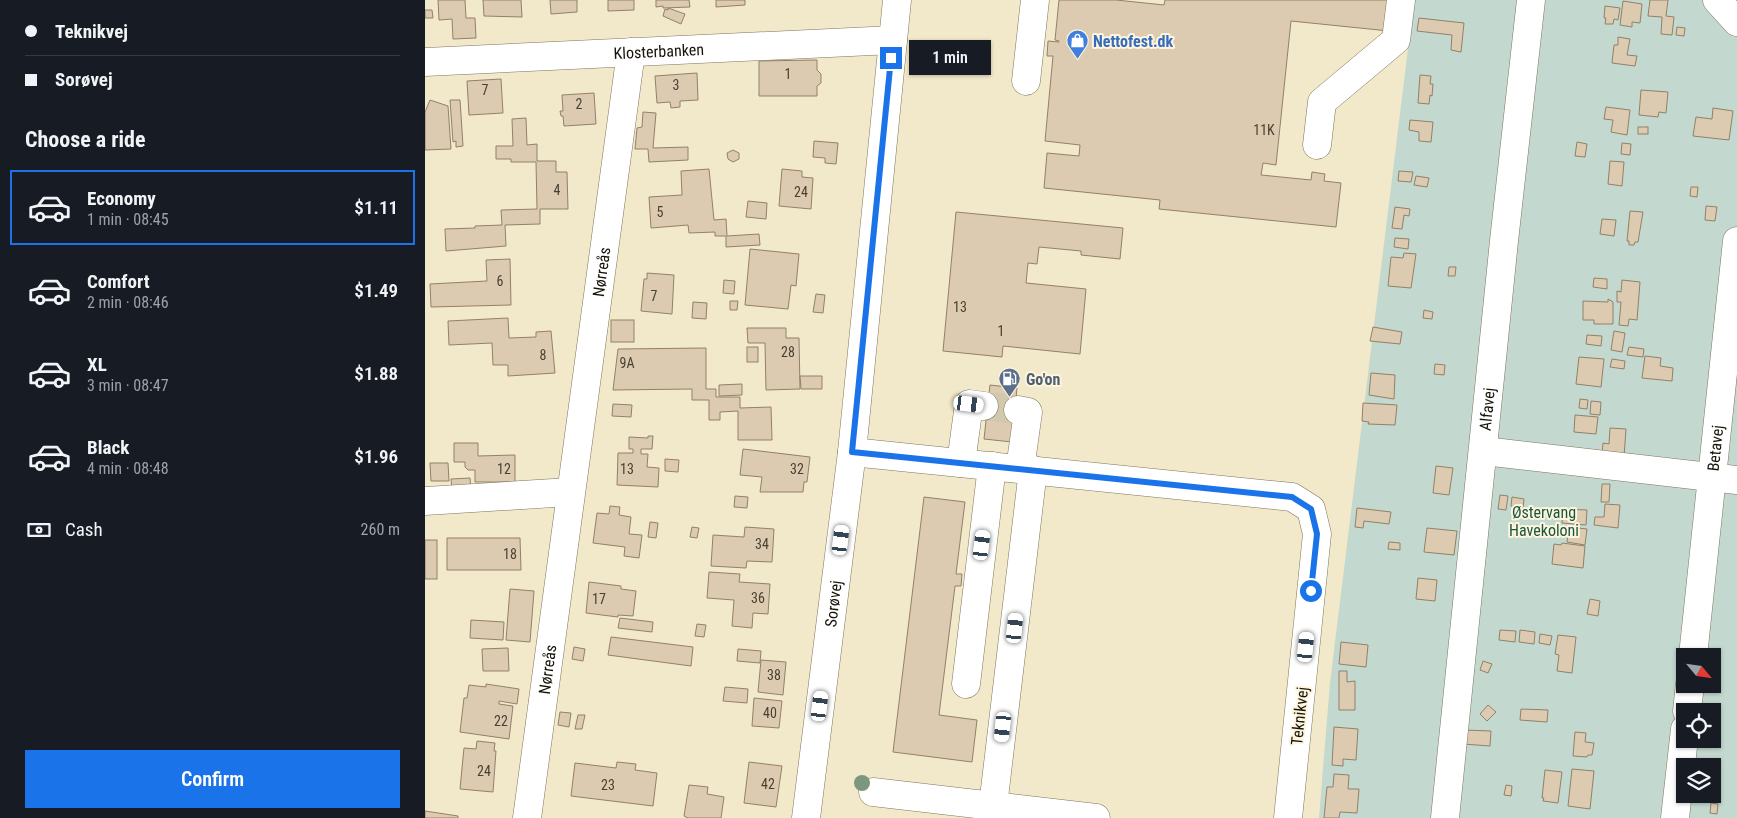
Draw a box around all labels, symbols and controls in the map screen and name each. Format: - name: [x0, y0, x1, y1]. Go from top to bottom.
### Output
- text: Teknikvej: [55, 20, 128, 43]
- shop icon: Nettofest.dk: [1065, 29, 1089, 60]
- place label: Nettofest.dk: [1093, 32, 1173, 51]
- street label: Klosterbanken: [613, 40, 704, 63]
- callout: 1 min: [909, 40, 991, 76]
- route end: [880, 47, 902, 69]
- text: 1 min: [932, 48, 968, 67]
- house number: 1: [785, 66, 791, 82]
- text: Sorøvej: [55, 68, 113, 91]
- house number: 3: [673, 77, 679, 93]
- house number: 7: [482, 82, 489, 98]
- house number: 2: [576, 96, 583, 112]
- house number: 11K: [1253, 122, 1275, 138]
- text: Choose a ride: [25, 127, 146, 152]
- house number: 4: [554, 182, 561, 198]
- house number: 24: [794, 184, 808, 200]
- icon: car: [27, 185, 72, 230]
- text: Economy: [87, 187, 156, 210]
- text: $1.11: [354, 196, 398, 219]
- house number: 5: [657, 204, 664, 220]
- text: 1 min · 08:45: [87, 210, 169, 229]
- street label: Nørreås: [589, 246, 614, 298]
- icon: car: [27, 268, 72, 313]
- text: Comfort: [87, 270, 150, 293]
- house number: 6: [497, 273, 504, 289]
- text: $1.49: [354, 279, 398, 302]
- house number: 7: [651, 288, 658, 304]
- text: 2 min · 08:46: [87, 293, 169, 312]
- house number: 13: [953, 299, 967, 315]
- house number: 1: [998, 323, 1004, 339]
- house number: 28: [781, 344, 795, 360]
- house number: 8: [540, 347, 547, 363]
- icon: car: [27, 351, 72, 396]
- text: XL: [87, 353, 107, 376]
- house number: 9A: [620, 355, 634, 371]
- text: $1.88: [354, 362, 398, 385]
- fuel station icon: Go'on: [998, 367, 1022, 398]
- place label: Go'on: [1026, 370, 1060, 389]
- text: 3 min · 08:47: [87, 376, 169, 395]
- street label: Alfavej: [1476, 387, 1499, 432]
- car: [953, 395, 984, 413]
- street label: Betavej: [1704, 424, 1727, 472]
- icon: car: [27, 434, 72, 479]
- text: Black: [87, 436, 129, 459]
- text: $1.96: [354, 445, 398, 468]
- text: 4 min · 08:48: [87, 459, 169, 478]
- house number: 12: [497, 461, 511, 477]
- house number: 13: [620, 461, 634, 477]
- house number: 32: [790, 461, 804, 477]
- park label: Østervang Havekoloni: [1509, 503, 1579, 540]
- icon: cash: [25, 516, 53, 544]
- text: Cash: [65, 518, 103, 541]
- text: 260 m: [361, 520, 400, 539]
- car: [831, 524, 850, 556]
- car: [972, 529, 991, 561]
- house number: 34: [755, 536, 769, 552]
- house number: 18: [503, 546, 517, 562]
- street label: Sorøvej: [821, 579, 846, 628]
- route start: [1300, 580, 1322, 602]
- house number: 36: [751, 590, 765, 606]
- house number: 17: [592, 591, 606, 607]
- car: [1005, 612, 1024, 644]
- car: [1296, 631, 1315, 663]
- street label: Nørreås: [535, 643, 560, 695]
- north arrow: [1676, 648, 1721, 692]
- map controls: [1676, 648, 1721, 803]
- house number: 38: [767, 667, 781, 683]
- street label: Teknikvej: [1287, 686, 1312, 746]
- car: [810, 690, 829, 722]
- button: locate: [1676, 703, 1721, 748]
- house number: 40: [763, 705, 777, 721]
- car: [993, 711, 1012, 743]
- house number: 22: [494, 713, 508, 729]
- button: Confirm: [25, 750, 400, 808]
- button: layers: [1676, 758, 1721, 803]
- house number: 24: [477, 763, 491, 779]
- house number: 42: [761, 776, 775, 792]
- house number: 23: [601, 777, 615, 793]

